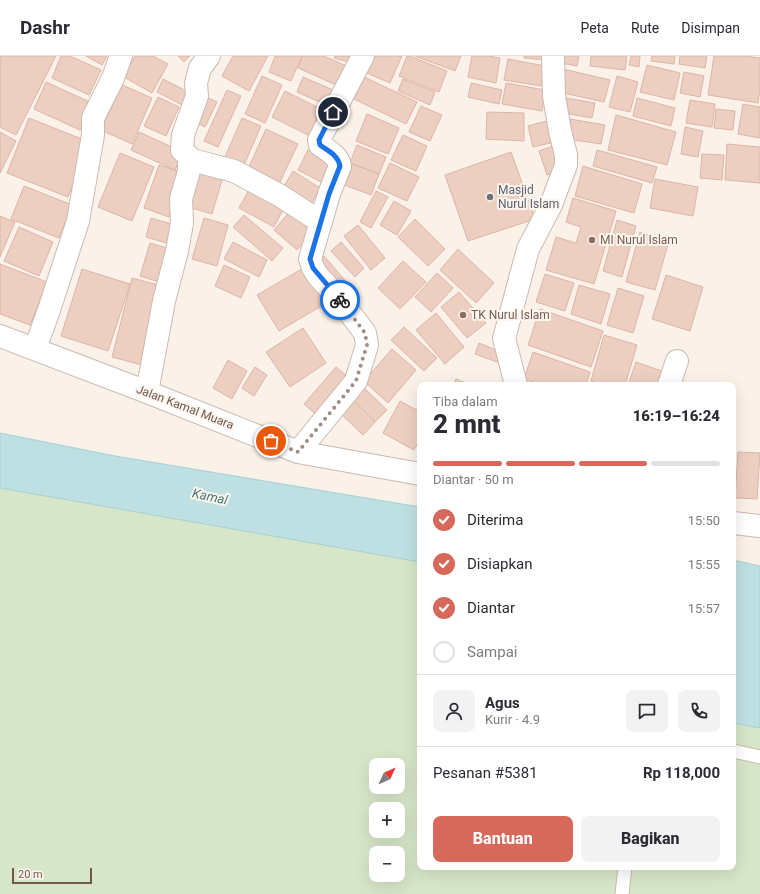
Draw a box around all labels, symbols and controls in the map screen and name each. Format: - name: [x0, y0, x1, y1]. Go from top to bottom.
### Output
- text: Dashr: [20, 16, 70, 39]
- text: Peta: [581, 20, 609, 36]
- text: Rute: [631, 20, 659, 36]
- text: Disimpan: [681, 20, 740, 36]
- pin: [316, 95, 350, 129]
- icon: home: [322, 101, 344, 123]
- place label: Masjid Nurul Islam: [498, 183, 559, 211]
- marker: Masjid Nurul Islam: [485, 192, 495, 202]
- place label: MI Nurul Islam: [600, 233, 678, 247]
- marker: MI Nurul Islam: [587, 235, 597, 245]
- courier: [320, 280, 360, 320]
- icon: bike: [329, 289, 351, 311]
- place label: TK Nurul Islam: [471, 308, 550, 322]
- marker: TK Nurul Islam: [458, 310, 468, 320]
- street label: Jalan Kamal Muara: [134, 382, 236, 432]
- text: Tiba dalam: [433, 394, 498, 409]
- text: 16:19–16:24: [633, 407, 720, 425]
- text: 2 mnt: [433, 409, 500, 439]
- pin: [254, 424, 288, 458]
- icon: bag: [260, 430, 282, 452]
- text: Diantar · 50 m: [433, 472, 514, 487]
- water label: Kamal: [191, 485, 230, 508]
- icon: check: [433, 509, 455, 531]
- text: Diterima: [467, 511, 523, 529]
- text: 15:50: [688, 513, 720, 528]
- icon: check: [433, 553, 455, 575]
- text: Disiapkan: [467, 555, 533, 573]
- text: 15:55: [688, 557, 720, 572]
- icon: check: [433, 597, 455, 619]
- text: Diantar: [467, 599, 515, 617]
- text: 15:57: [688, 601, 720, 616]
- text: Sampai: [467, 643, 517, 661]
- button: person: [433, 690, 475, 732]
- button: chat: [626, 690, 668, 732]
- button: phone: [678, 690, 720, 732]
- text: Agus: [485, 694, 520, 712]
- text: Kurir · 4.9: [485, 712, 540, 727]
- north arrow: [369, 758, 405, 794]
- map controls: [369, 758, 405, 882]
- text: Pesanan #5381: [433, 764, 538, 782]
- text: Rp 118,000: [643, 764, 720, 782]
- button: +: [369, 802, 405, 838]
- button: Bantuan: [433, 816, 573, 862]
- button: Bagikan: [581, 816, 720, 862]
- button: −: [369, 846, 405, 882]
- scale bar: [12, 866, 92, 885]
- text: 20 m: [18, 868, 43, 881]

